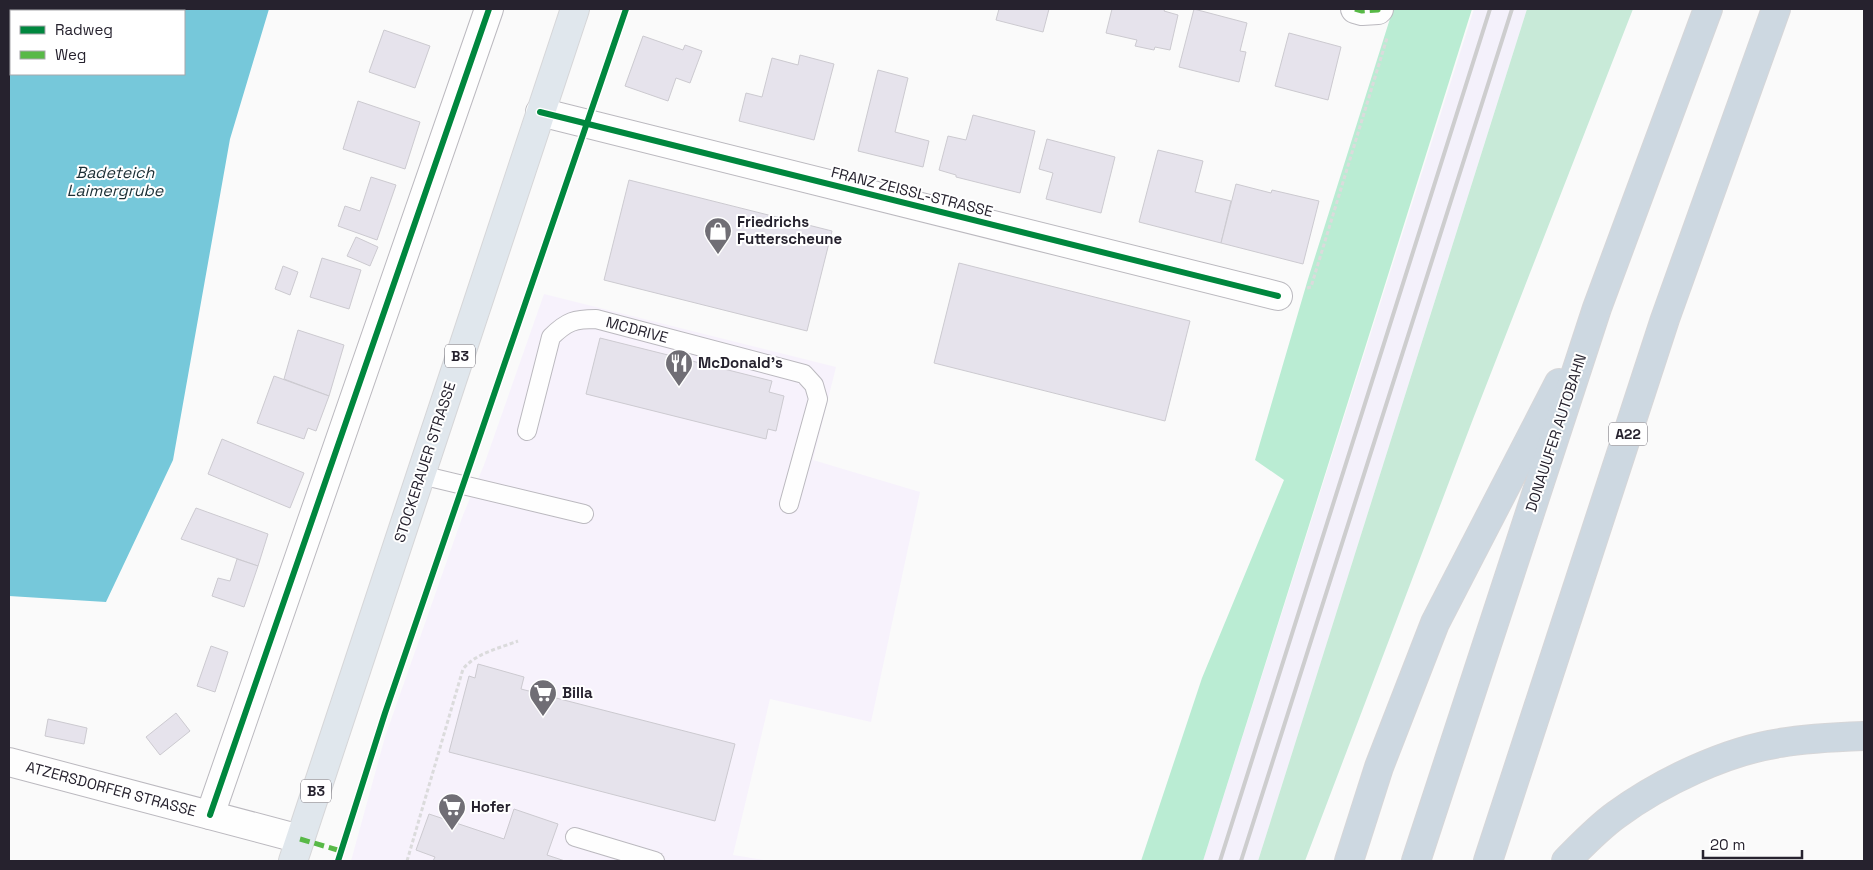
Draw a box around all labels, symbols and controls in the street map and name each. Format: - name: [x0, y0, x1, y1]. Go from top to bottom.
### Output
- legend: [10, 10, 185, 75]
- text: Radweg: [55, 20, 113, 39]
- text: Weg: [55, 45, 86, 64]
- water label: Badeteich Laimergrube: [67, 162, 164, 201]
- street label: FRANZ ZEISSL-STRASSE: [829, 162, 995, 221]
- place label: Friedrichs Futterscheune: [737, 212, 842, 248]
- shop icon: Friedrichs Futterscheune: [703, 216, 733, 255]
- street label: MCDRIVE: [604, 312, 670, 347]
- road number: B3: [445, 344, 475, 368]
- restaurant icon: McDonald's: [664, 348, 694, 387]
- street label: DONAUUFER AUTOBAHN: [1521, 351, 1590, 514]
- place label: McDonald's: [698, 353, 783, 372]
- street label: STOCKERAUER STRASSE: [390, 379, 460, 545]
- road number: A22: [1609, 422, 1647, 446]
- supermarket icon: Billa: [528, 678, 558, 717]
- place label: Billa: [562, 683, 593, 702]
- street label: ATZERSDORFER STRASSE: [24, 757, 198, 820]
- road number: B3: [301, 779, 331, 802]
- supermarket icon: Hofer: [437, 792, 467, 831]
- place label: Hofer: [471, 797, 511, 816]
- scale bar: [1703, 828, 1802, 860]
- text: 20 m: [1710, 835, 1745, 854]

